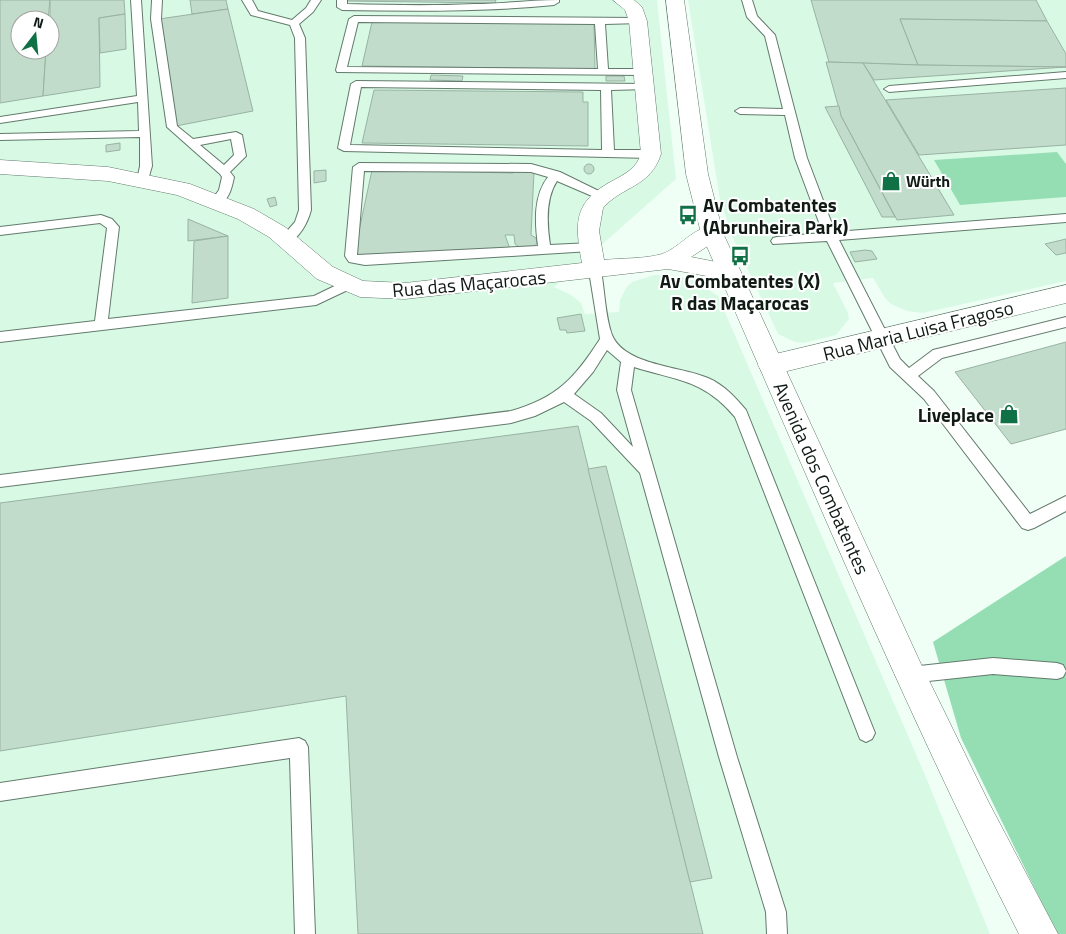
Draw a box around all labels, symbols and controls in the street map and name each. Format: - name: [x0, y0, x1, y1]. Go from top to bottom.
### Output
- north arrow: [10, 10, 60, 60]
- text: N: [31, 11, 46, 33]
- place label: Würth: [906, 169, 950, 193]
- shop icon: Würth: [880, 170, 902, 192]
- place label: Av Combatentes (Abrunheira Park): [703, 190, 848, 241]
- bus stop icon: Av Combatentes (Abrunheira Park): [677, 204, 699, 226]
- bus stop icon: Av Combatentes (X) R das Maçarocas: [729, 245, 751, 267]
- street label: Rua das Maçarocas: [391, 262, 547, 304]
- place label: Av Combatentes (X) R das Maçarocas: [660, 266, 820, 317]
- street label: Rua Maria Luisa Fragoso: [820, 292, 1016, 368]
- street label: Avenida dos Combatentes: [766, 377, 878, 579]
- place label: Liveplace: [918, 400, 994, 429]
- shop icon: Liveplace: [998, 403, 1020, 425]

